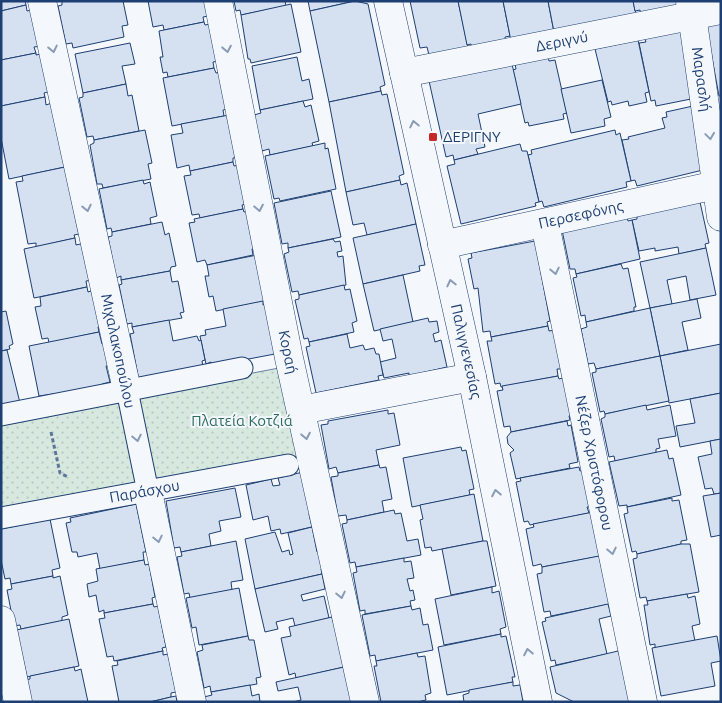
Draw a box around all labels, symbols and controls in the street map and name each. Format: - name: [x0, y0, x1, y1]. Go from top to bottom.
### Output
- street label: Δεριγνύ: [534, 28, 590, 55]
- one-way arrow: [47, 44, 58, 53]
- one-way arrow: [221, 45, 232, 53]
- street label: Μαρασλή: [689, 46, 715, 113]
- one-way arrow: [409, 120, 420, 129]
- place label: ΔΕΡΙΓΝΥ: [443, 128, 501, 145]
- marker: ΔΕΡΙΓΝΥ: [427, 131, 439, 143]
- one-way arrow: [704, 132, 715, 140]
- street label: Περσεφόνης: [537, 197, 625, 232]
- one-way arrow: [81, 203, 92, 212]
- one-way arrow: [253, 204, 264, 213]
- one-way arrow: [549, 267, 560, 276]
- one-way arrow: [446, 278, 456, 287]
- street label: Μιχαλακοπούλου: [98, 292, 139, 410]
- street label: Παλιγγενεσίας: [448, 302, 485, 400]
- street label: Κοραή: [276, 329, 301, 375]
- street label: Nέζερ Χριστόφορου: [572, 394, 617, 532]
- park label: Πλατεία Κοτζιά: [191, 412, 293, 429]
- one-way arrow: [301, 432, 311, 440]
- one-way arrow: [131, 434, 142, 443]
- street label: Παράσχου: [108, 476, 181, 506]
- one-way arrow: [491, 489, 501, 497]
- one-way arrow: [152, 535, 163, 544]
- one-way arrow: [606, 546, 617, 555]
- one-way arrow: [335, 590, 346, 599]
- one-way arrow: [523, 648, 534, 657]

